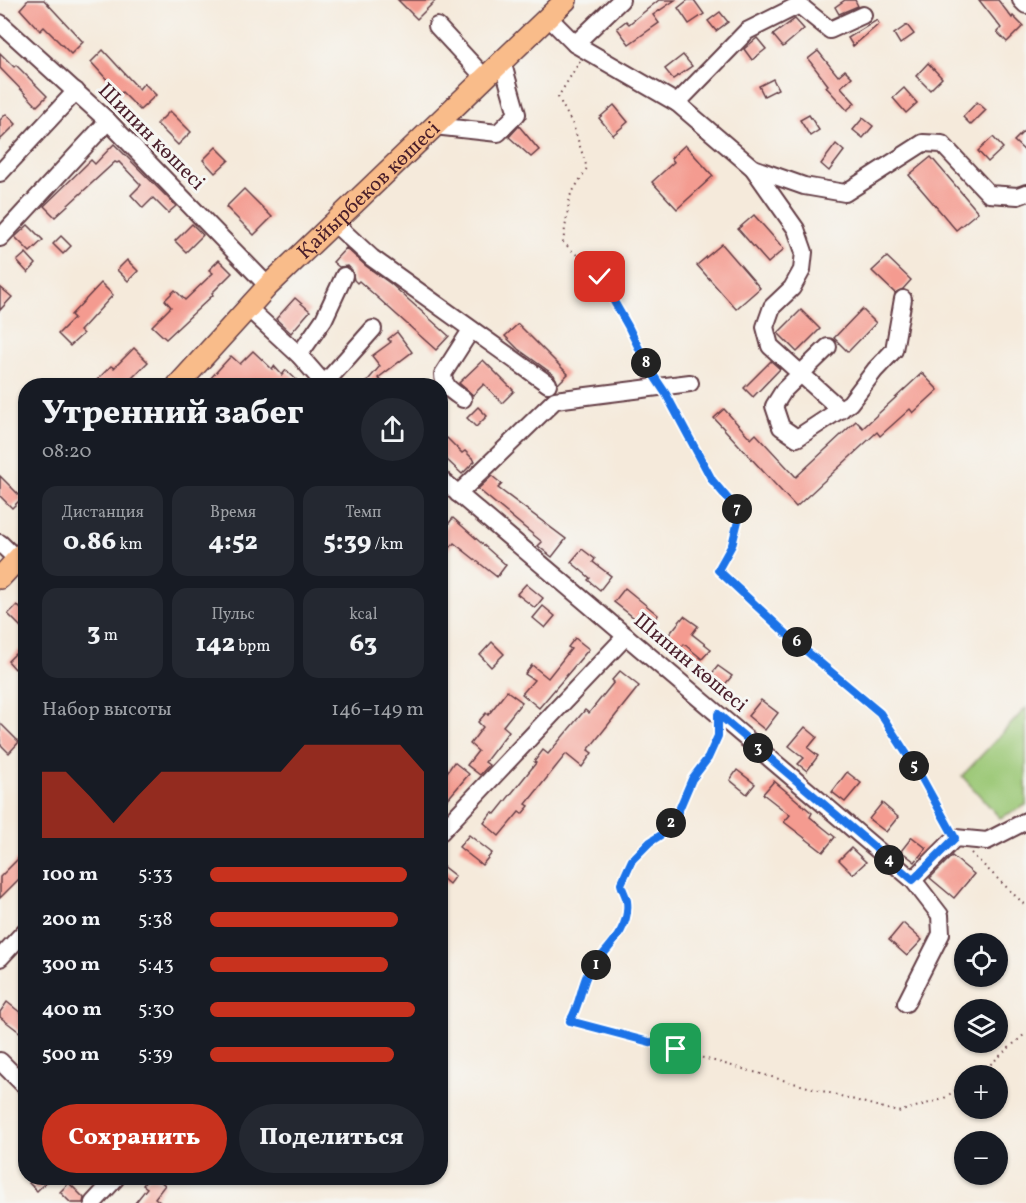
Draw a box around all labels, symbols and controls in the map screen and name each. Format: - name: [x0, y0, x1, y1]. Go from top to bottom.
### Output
- street label: Шипин көшесі: [91, 77, 211, 197]
- street label: Қайырбеков көшесі: [291, 115, 447, 267]
- pin: [574, 251, 625, 302]
- icon: check: [583, 260, 616, 293]
- pin: 8: [631, 348, 661, 378]
- text: 8: [642, 352, 650, 374]
- text: Утренний забег: [42, 392, 303, 438]
- button: share: [361, 398, 424, 461]
- text: 08:20: [42, 438, 91, 466]
- pin: 7: [722, 494, 752, 524]
- text: 7: [733, 498, 741, 520]
- text: Дистанция: [62, 502, 144, 524]
- text: Время: [210, 502, 256, 524]
- text: Темп: [345, 502, 381, 524]
- text: 0.86: [63, 524, 116, 560]
- text: 4:52: [208, 524, 258, 560]
- text: 5:39: [323, 524, 371, 560]
- text: km: [116, 534, 142, 556]
- text: /km: [371, 534, 403, 556]
- text: Пульс: [211, 604, 255, 626]
- text: kcal: [349, 604, 378, 626]
- street label: Шипин көшесі: [627, 607, 753, 720]
- text: 3: [87, 615, 101, 651]
- text: m: [101, 625, 118, 647]
- text: 142: [196, 626, 235, 662]
- text: 63: [349, 626, 377, 662]
- pin: 6: [782, 627, 812, 657]
- text: 6: [793, 631, 801, 653]
- text: bpm: [235, 636, 270, 658]
- text: Набор высоты: [42, 696, 172, 724]
- text: 146–149 m: [331, 696, 424, 724]
- pin: 3: [743, 733, 773, 763]
- text: 3: [754, 737, 762, 759]
- pin: 5: [899, 751, 929, 781]
- text: 5: [910, 755, 918, 777]
- pin: 2: [656, 808, 686, 838]
- text: 2: [667, 812, 675, 834]
- pin: 4: [874, 845, 904, 875]
- text: 4: [884, 849, 894, 871]
- text: 100 m: [42, 861, 98, 889]
- text: 5:33: [138, 861, 173, 889]
- text: 200 m: [42, 906, 100, 934]
- text: 5:38: [138, 906, 173, 934]
- map controls: [954, 933, 1008, 1185]
- button: locate: [954, 933, 1008, 987]
- pin: 1: [581, 950, 611, 980]
- text: 300 m: [42, 951, 100, 979]
- text: 5:43: [138, 951, 174, 979]
- text: 1: [593, 954, 599, 976]
- text: 400 m: [42, 996, 102, 1024]
- text: 5:30: [138, 996, 174, 1024]
- button: layers: [954, 999, 1008, 1053]
- pin: [650, 1023, 701, 1074]
- icon: arrive: [659, 1032, 692, 1065]
- text: 500 m: [42, 1041, 100, 1069]
- text: 5:39: [138, 1041, 173, 1069]
- button: +: [954, 1065, 1008, 1119]
- button: Сохранить: [42, 1104, 227, 1173]
- button: Поделиться: [239, 1104, 424, 1173]
- button: −: [954, 1131, 1008, 1185]

